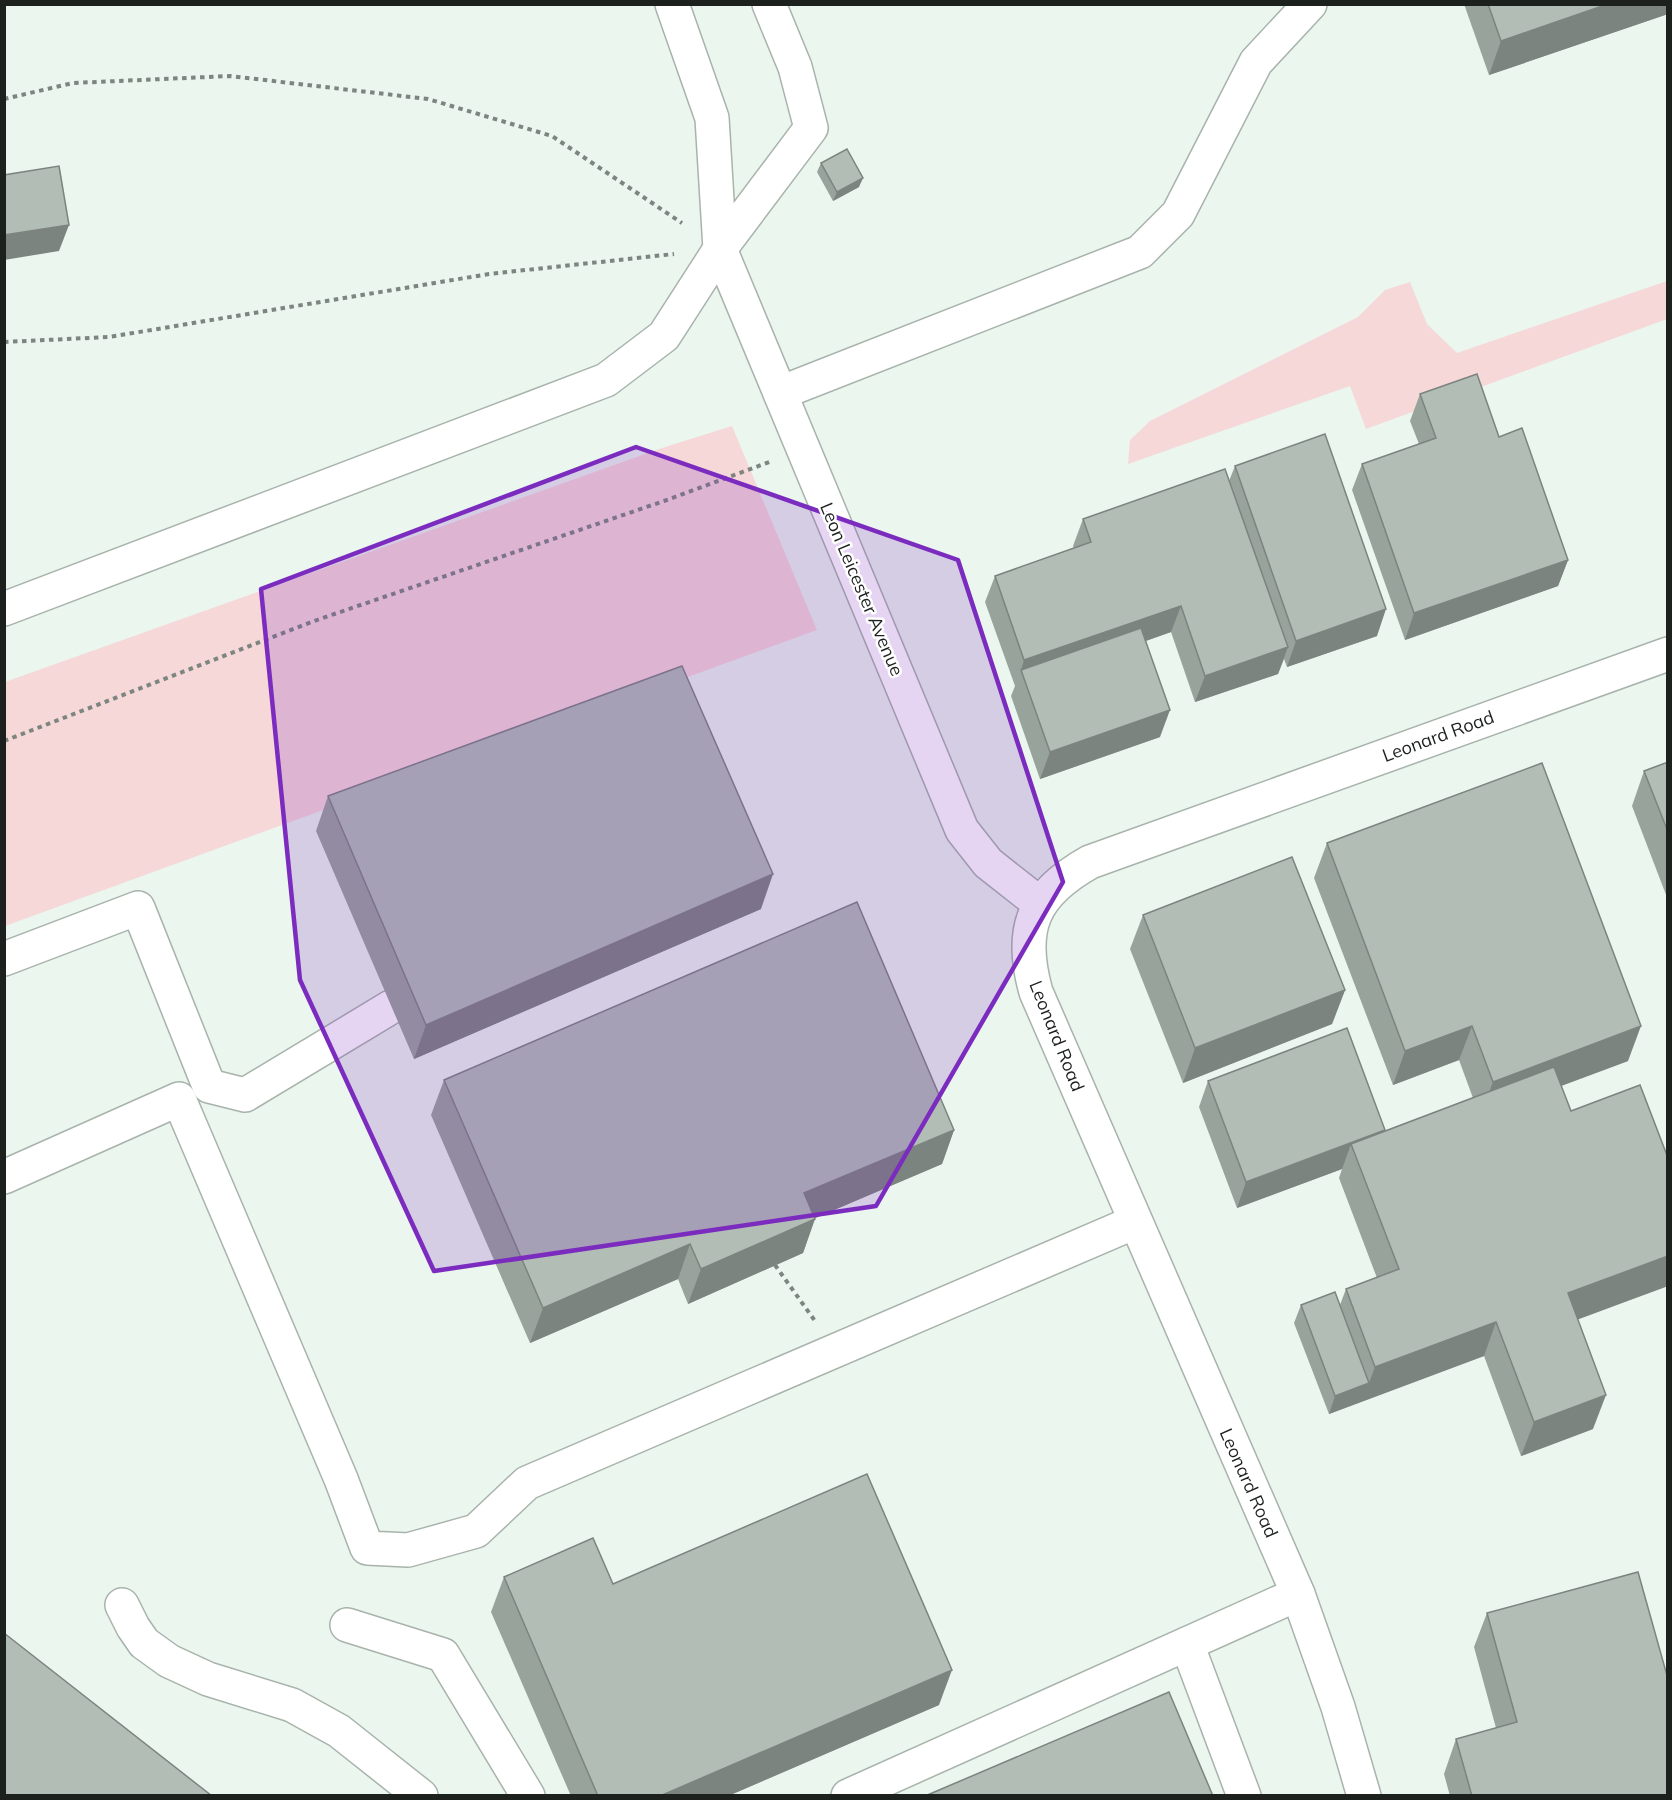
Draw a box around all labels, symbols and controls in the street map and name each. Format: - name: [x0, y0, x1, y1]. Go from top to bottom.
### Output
- street label: Leon Leicester Avenue: [815, 499, 909, 679]
- street label: Leonard Road: [1379, 705, 1497, 767]
- street label: Leonard Road: [1024, 977, 1090, 1095]
- street label: Leonard Road: [1215, 1425, 1283, 1541]

